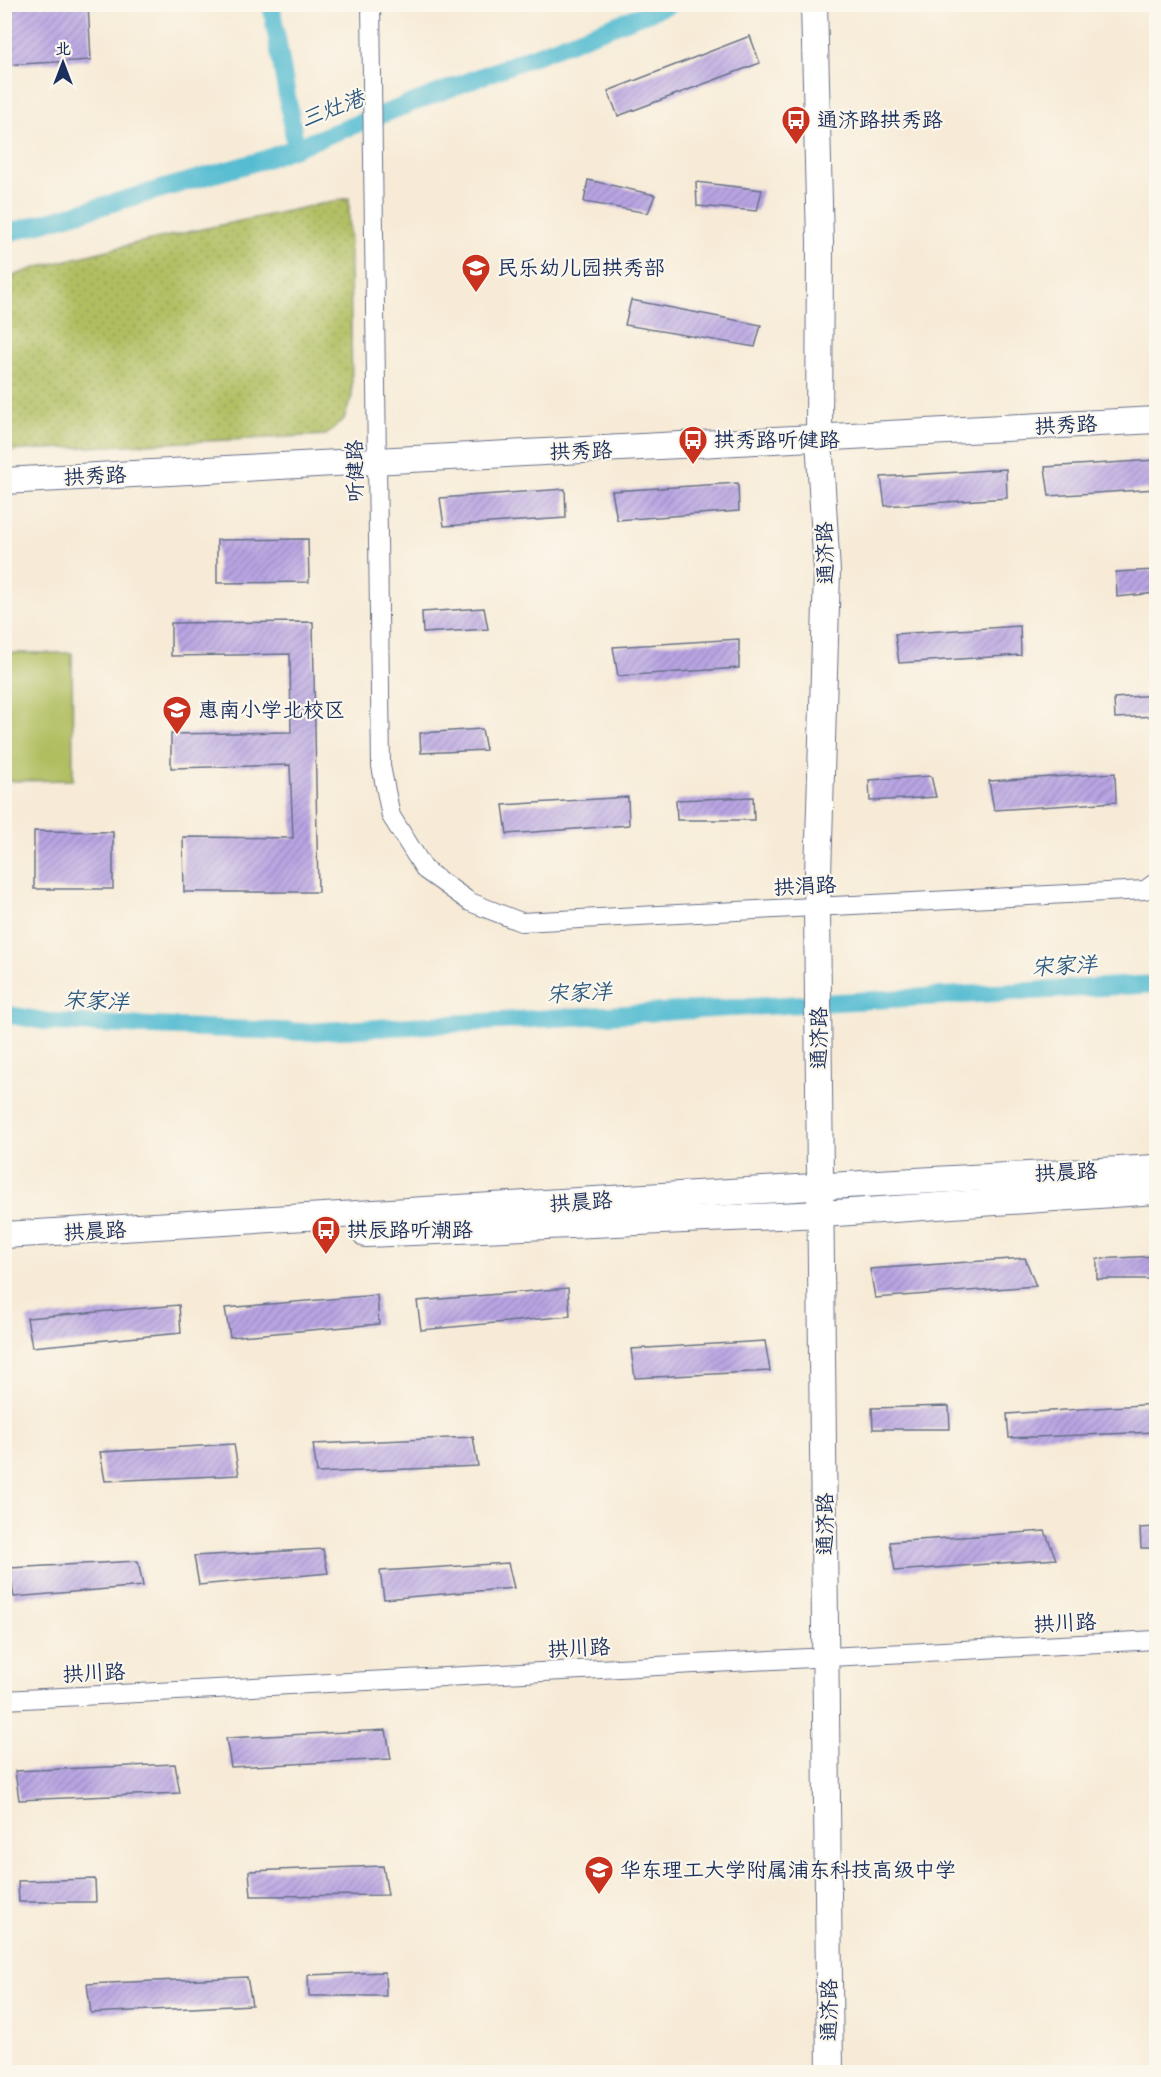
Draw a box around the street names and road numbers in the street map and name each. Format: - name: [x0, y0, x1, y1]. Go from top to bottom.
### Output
- street label: 拱秀路: [1034, 408, 1098, 445]
- street label: 拱秀路: [549, 435, 613, 470]
- street label: 听健路: [339, 439, 374, 503]
- street label: 拱秀路: [63, 459, 127, 496]
- street label: 通济路: [809, 521, 844, 585]
- street label: 拱涓路: [773, 869, 837, 906]
- street label: 通济路: [804, 1007, 837, 1070]
- street label: 拱晨路: [1034, 1155, 1098, 1192]
- street label: 拱晨路: [549, 1185, 614, 1222]
- street label: 拱晨路: [63, 1214, 127, 1251]
- street label: 通济路: [810, 1493, 843, 1556]
- street label: 拱川路: [1033, 1606, 1097, 1643]
- street label: 拱川路: [547, 1631, 611, 1668]
- street label: 拱川路: [62, 1656, 126, 1693]
- street label: 通济路: [814, 1979, 847, 2042]

